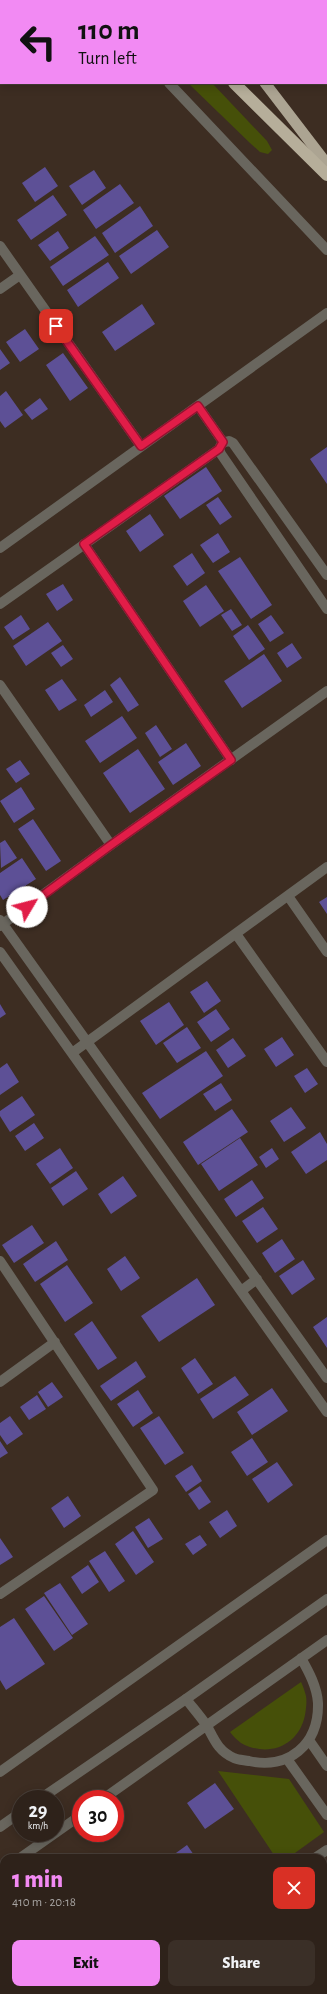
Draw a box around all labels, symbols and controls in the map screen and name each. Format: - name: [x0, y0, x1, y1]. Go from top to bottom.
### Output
- icon: left: [12, 16, 64, 68]
- text: 110 m: [78, 17, 140, 45]
- text: Turn left: [78, 50, 137, 68]
- pin: [39, 309, 73, 343]
- icon: arrive: [45, 315, 67, 337]
- position arrow: [6, 886, 48, 928]
- speed limit sign: 30: [72, 1790, 124, 1842]
- text: 29: [28, 1801, 48, 1821]
- text: km/h: [28, 1821, 48, 1831]
- button: close: [273, 1867, 315, 1909]
- text: 1 min: [12, 1868, 63, 1892]
- text: 410 m · 20:18: [12, 1896, 76, 1909]
- button: Exit: [12, 1940, 160, 1986]
- button: Share: [168, 1940, 315, 1986]

